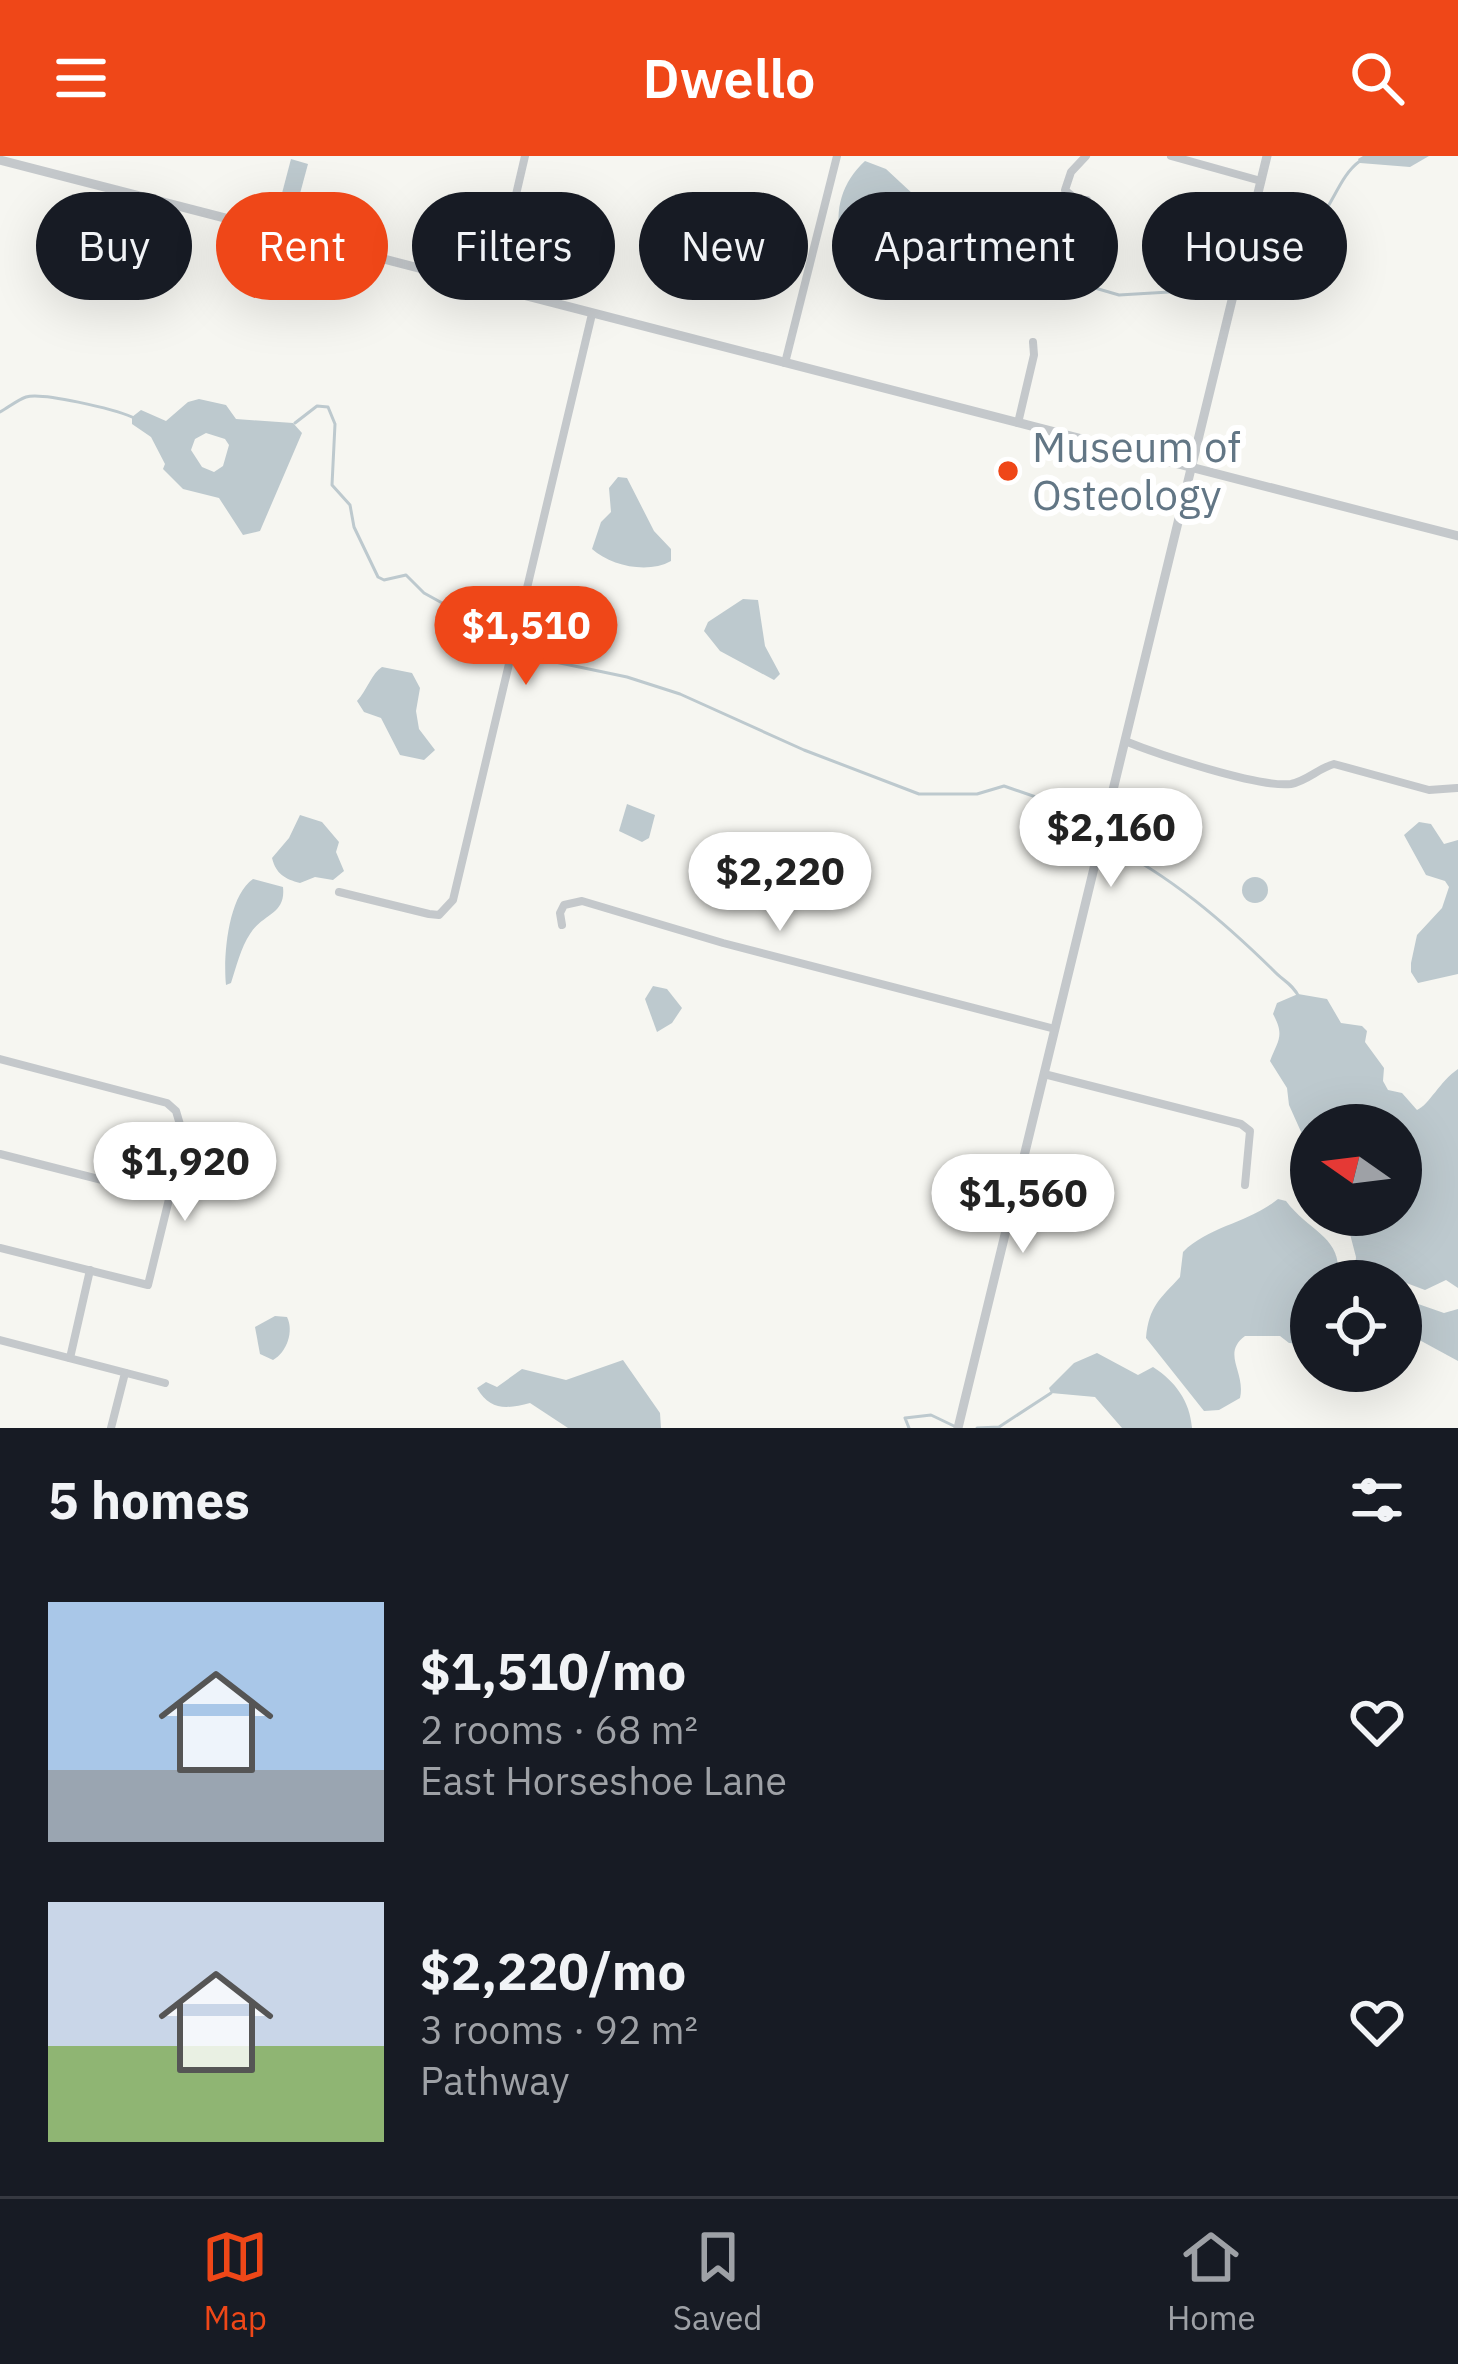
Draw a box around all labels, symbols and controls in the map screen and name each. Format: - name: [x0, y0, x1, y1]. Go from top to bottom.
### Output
- text: Dwello: [643, 43, 815, 113]
- icon: menu: [48, 45, 114, 111]
- icon: search: [1344, 45, 1410, 111]
- chip: Buy: [36, 192, 192, 300]
- chip: Rent: [216, 192, 388, 300]
- chip: Filters: [412, 192, 615, 300]
- chip: New: [639, 192, 808, 300]
- chip: Apartment: [832, 192, 1118, 300]
- chip: House: [1142, 192, 1347, 300]
- place label: Museum of Osteology: [1032, 419, 1241, 522]
- marker: Museum of Osteology: [995, 458, 1021, 484]
- pin: $1,510: [428, 586, 624, 688]
- text: $1,510: [461, 599, 591, 650]
- pin: $2,160: [1013, 788, 1209, 890]
- text: $2,160: [1046, 801, 1176, 852]
- pin: $2,220: [682, 832, 878, 934]
- text: $2,220: [715, 845, 845, 896]
- north arrow: [1290, 1104, 1422, 1236]
- map controls: [1290, 1104, 1422, 1392]
- pin: $1,920: [87, 1122, 283, 1224]
- text: $1,920: [120, 1135, 250, 1186]
- pin: $1,560: [925, 1154, 1121, 1256]
- text: $1,560: [958, 1167, 1088, 1218]
- button: locate: [1290, 1260, 1422, 1392]
- text: 5 homes: [48, 1467, 250, 1533]
- icon: filters: [1344, 1467, 1410, 1533]
- text: $1,510/mo: [420, 1638, 686, 1704]
- icon: home: [144, 1650, 288, 1794]
- icon: heart: [1344, 1689, 1410, 1755]
- text: 2 rooms · 68 m²: [420, 1704, 698, 1755]
- text: East Horseshoe Lane: [420, 1755, 787, 1806]
- text: $2,220/mo: [420, 1938, 686, 2004]
- icon: home: [144, 1950, 288, 2094]
- icon: heart: [1344, 1989, 1410, 2055]
- text: 3 rooms · 92 m²: [420, 2004, 698, 2055]
- text: Pathway: [420, 2055, 569, 2106]
- tab: Map: [202, 2224, 268, 2339]
- tab: Saved: [673, 2224, 762, 2339]
- tab: Home: [1167, 2224, 1256, 2339]

